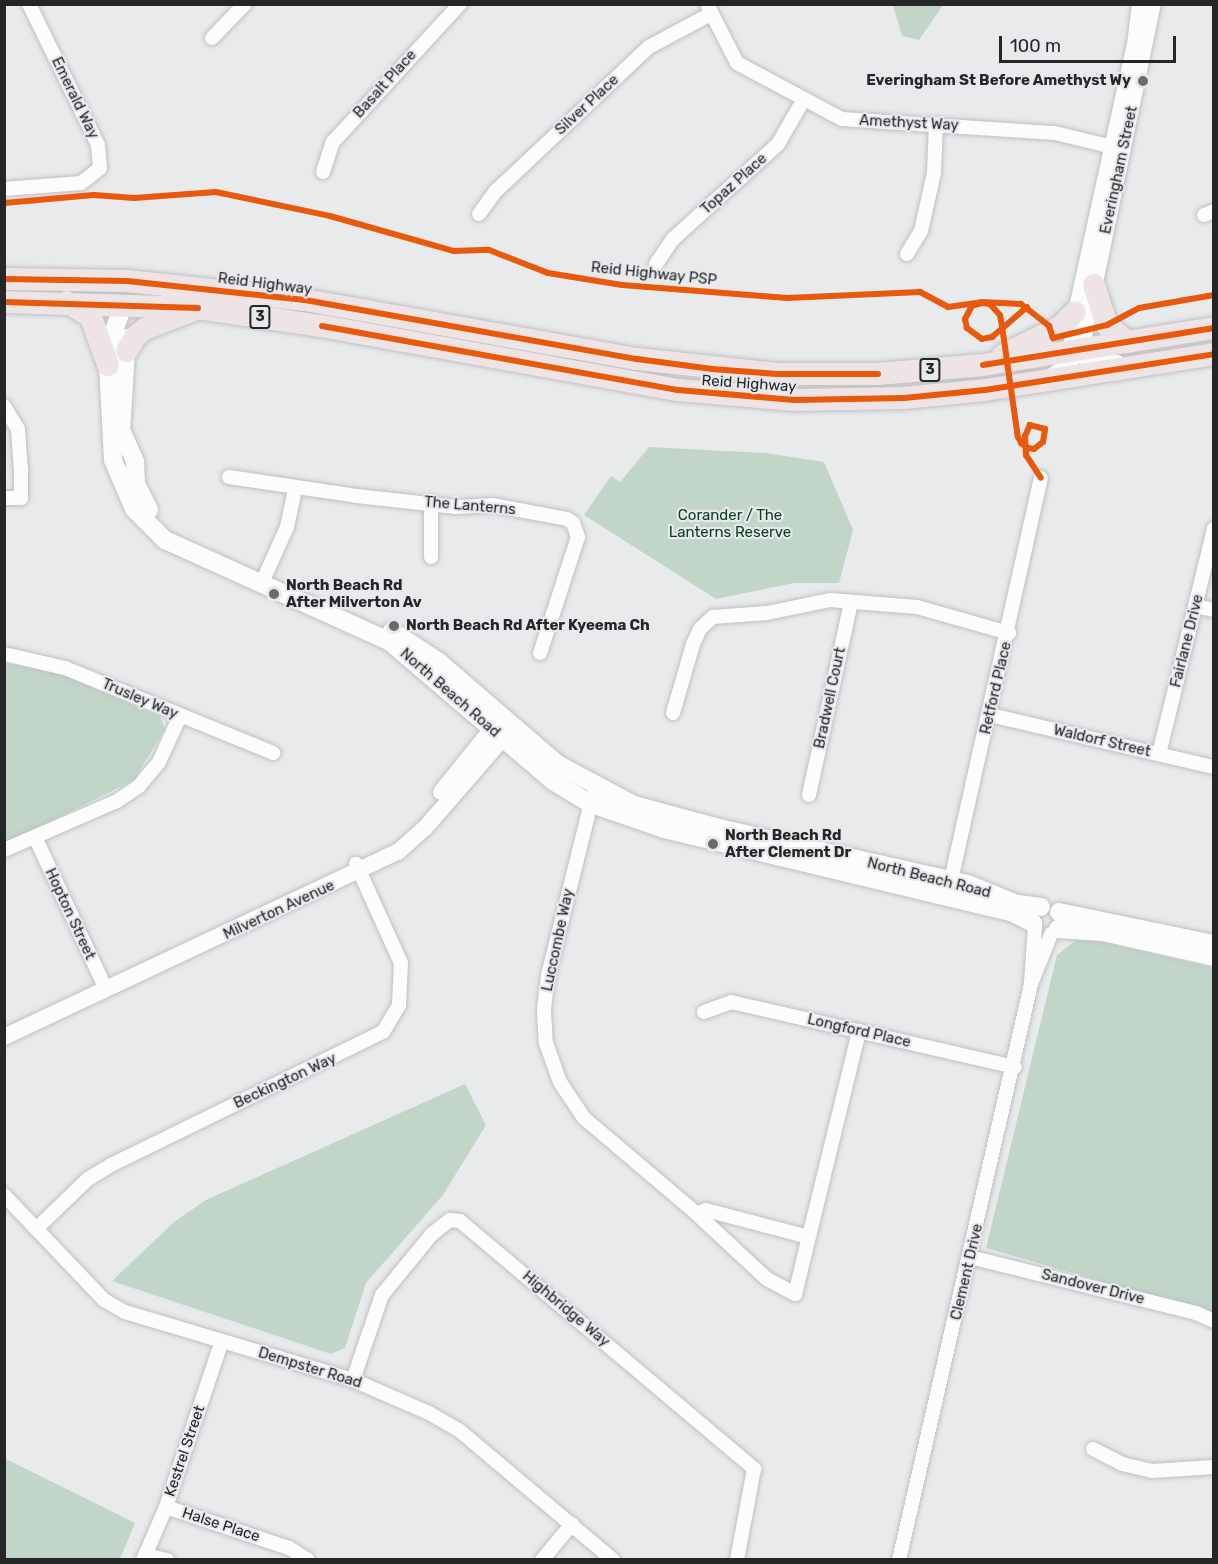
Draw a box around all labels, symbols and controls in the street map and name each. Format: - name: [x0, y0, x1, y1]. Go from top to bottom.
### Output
- scale bar: [1002, 24, 1179, 62]
- text: 100 m: [1010, 35, 1061, 57]
- street label: Basalt Place: [350, 46, 420, 122]
- street label: Emerald Way: [47, 54, 103, 142]
- street label: Silver Place: [551, 71, 623, 139]
- place label: Everingham St Before Amethyst Wy: [866, 72, 1131, 90]
- marker: Everingham St Before Amethyst Wy: [1136, 74, 1150, 88]
- street label: Everingham Street: [1097, 104, 1141, 236]
- street label: Amethyst Way: [859, 111, 959, 135]
- street label: Topaz Place: [697, 150, 771, 218]
- street label: Reid Highway PSP: [590, 258, 718, 290]
- street label: Reid Highway: [217, 269, 313, 299]
- road number: 3: [248, 306, 272, 328]
- road number: 3: [918, 359, 942, 381]
- street label: Reid Highway: [701, 372, 797, 396]
- street label: The Lanterns: [423, 493, 517, 519]
- park label: Corander / The Lanterns Reserve: [669, 506, 791, 541]
- place label: North Beach Rd After Milverton Av: [286, 576, 422, 611]
- marker: North Beach Rd After Milverton Av: [267, 587, 281, 601]
- street label: Fairlane Drive: [1167, 593, 1207, 689]
- place label: North Beach Rd After Kyeema Ch: [406, 617, 650, 635]
- marker: North Beach Rd After Kyeema Ch: [387, 619, 401, 633]
- street label: Retford Place: [977, 640, 1015, 736]
- street label: North Beach Road: [396, 645, 504, 741]
- street label: Bradwell Court: [810, 646, 850, 750]
- street label: Trusley Way: [99, 675, 181, 723]
- street label: Waldorf Street: [1051, 721, 1153, 761]
- place label: North Beach Rd After Clement Dr: [725, 826, 852, 861]
- marker: North Beach Rd After Clement Dr: [706, 837, 720, 851]
- street label: North Beach Road: [865, 854, 993, 902]
- street label: Hopton Street: [41, 865, 99, 963]
- street label: Milverton Avenue: [220, 876, 338, 944]
- street label: Luccombe Way: [538, 887, 578, 993]
- street label: Longford Place: [806, 1010, 912, 1052]
- street label: Beckington Way: [231, 1049, 339, 1113]
- street label: Clement Drive: [947, 1222, 987, 1322]
- street label: Sandover Drive: [1039, 1265, 1147, 1309]
- street label: Highbridge Way: [519, 1267, 613, 1351]
- street label: Dempster Road: [256, 1344, 364, 1392]
- street label: Kestrel Street: [161, 1403, 209, 1499]
- street label: Halse Place: [180, 1504, 262, 1546]

